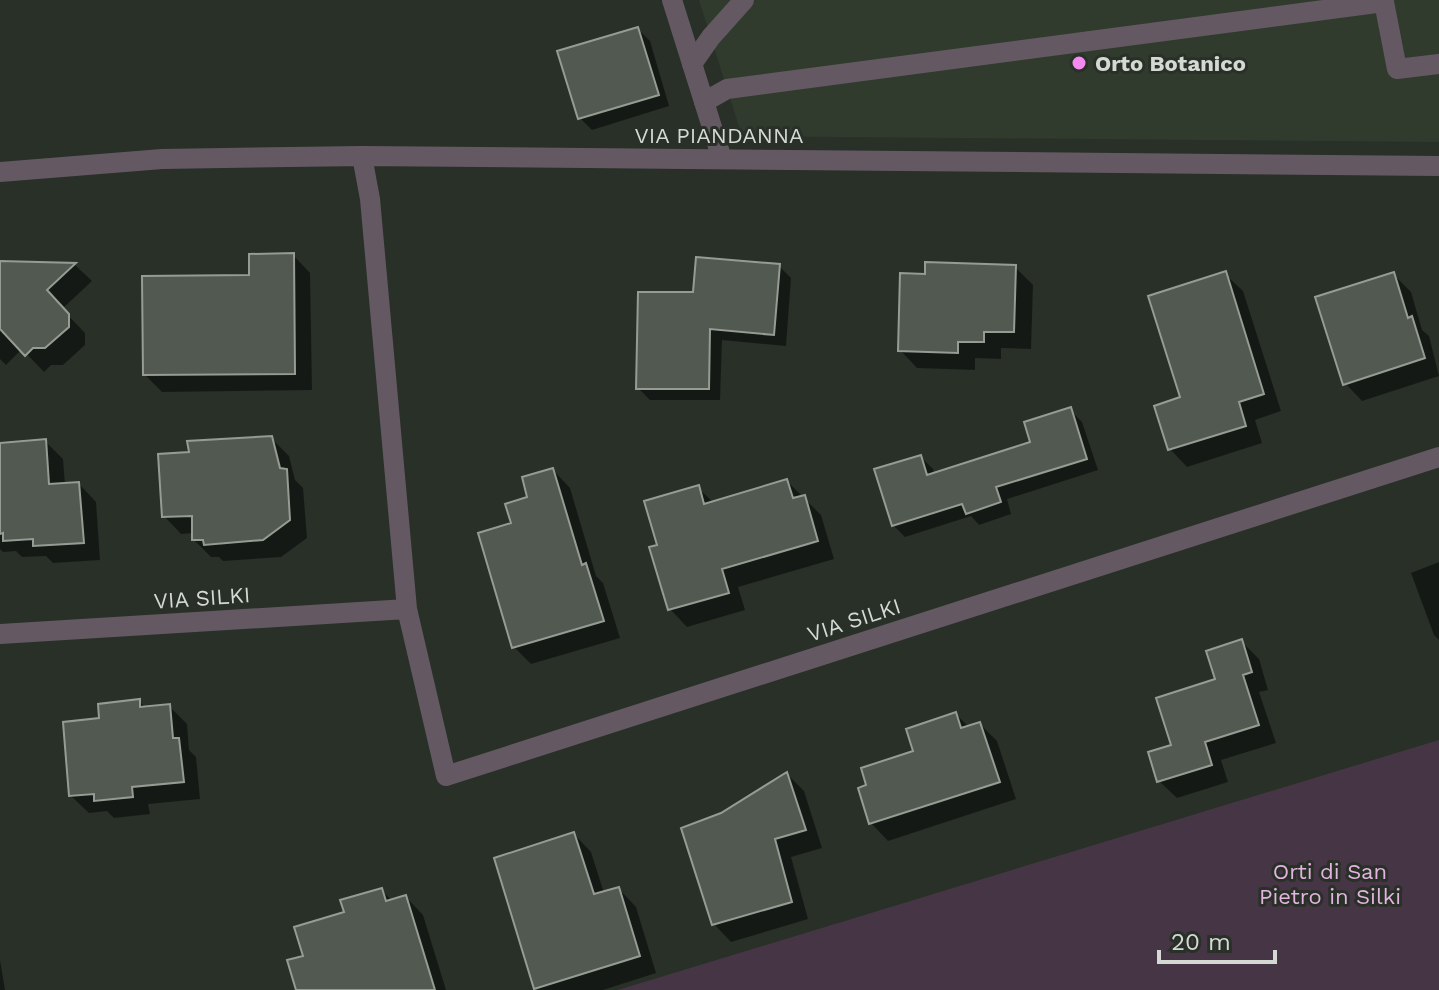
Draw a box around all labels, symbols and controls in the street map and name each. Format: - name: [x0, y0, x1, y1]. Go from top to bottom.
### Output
- place label: Orto Botanico: [1095, 51, 1246, 76]
- marker: Orto Botanico: [1070, 54, 1088, 72]
- street label: VIA PIANDANNA: [634, 123, 804, 148]
- street label: VIA SILKI: [153, 582, 251, 614]
- street label: VIA SILKI: [804, 593, 904, 647]
- park label: Orti di San Pietro in Silki: [1259, 859, 1401, 909]
- scale bar: [1159, 914, 1275, 964]
- text: 20 m: [1171, 928, 1231, 956]

